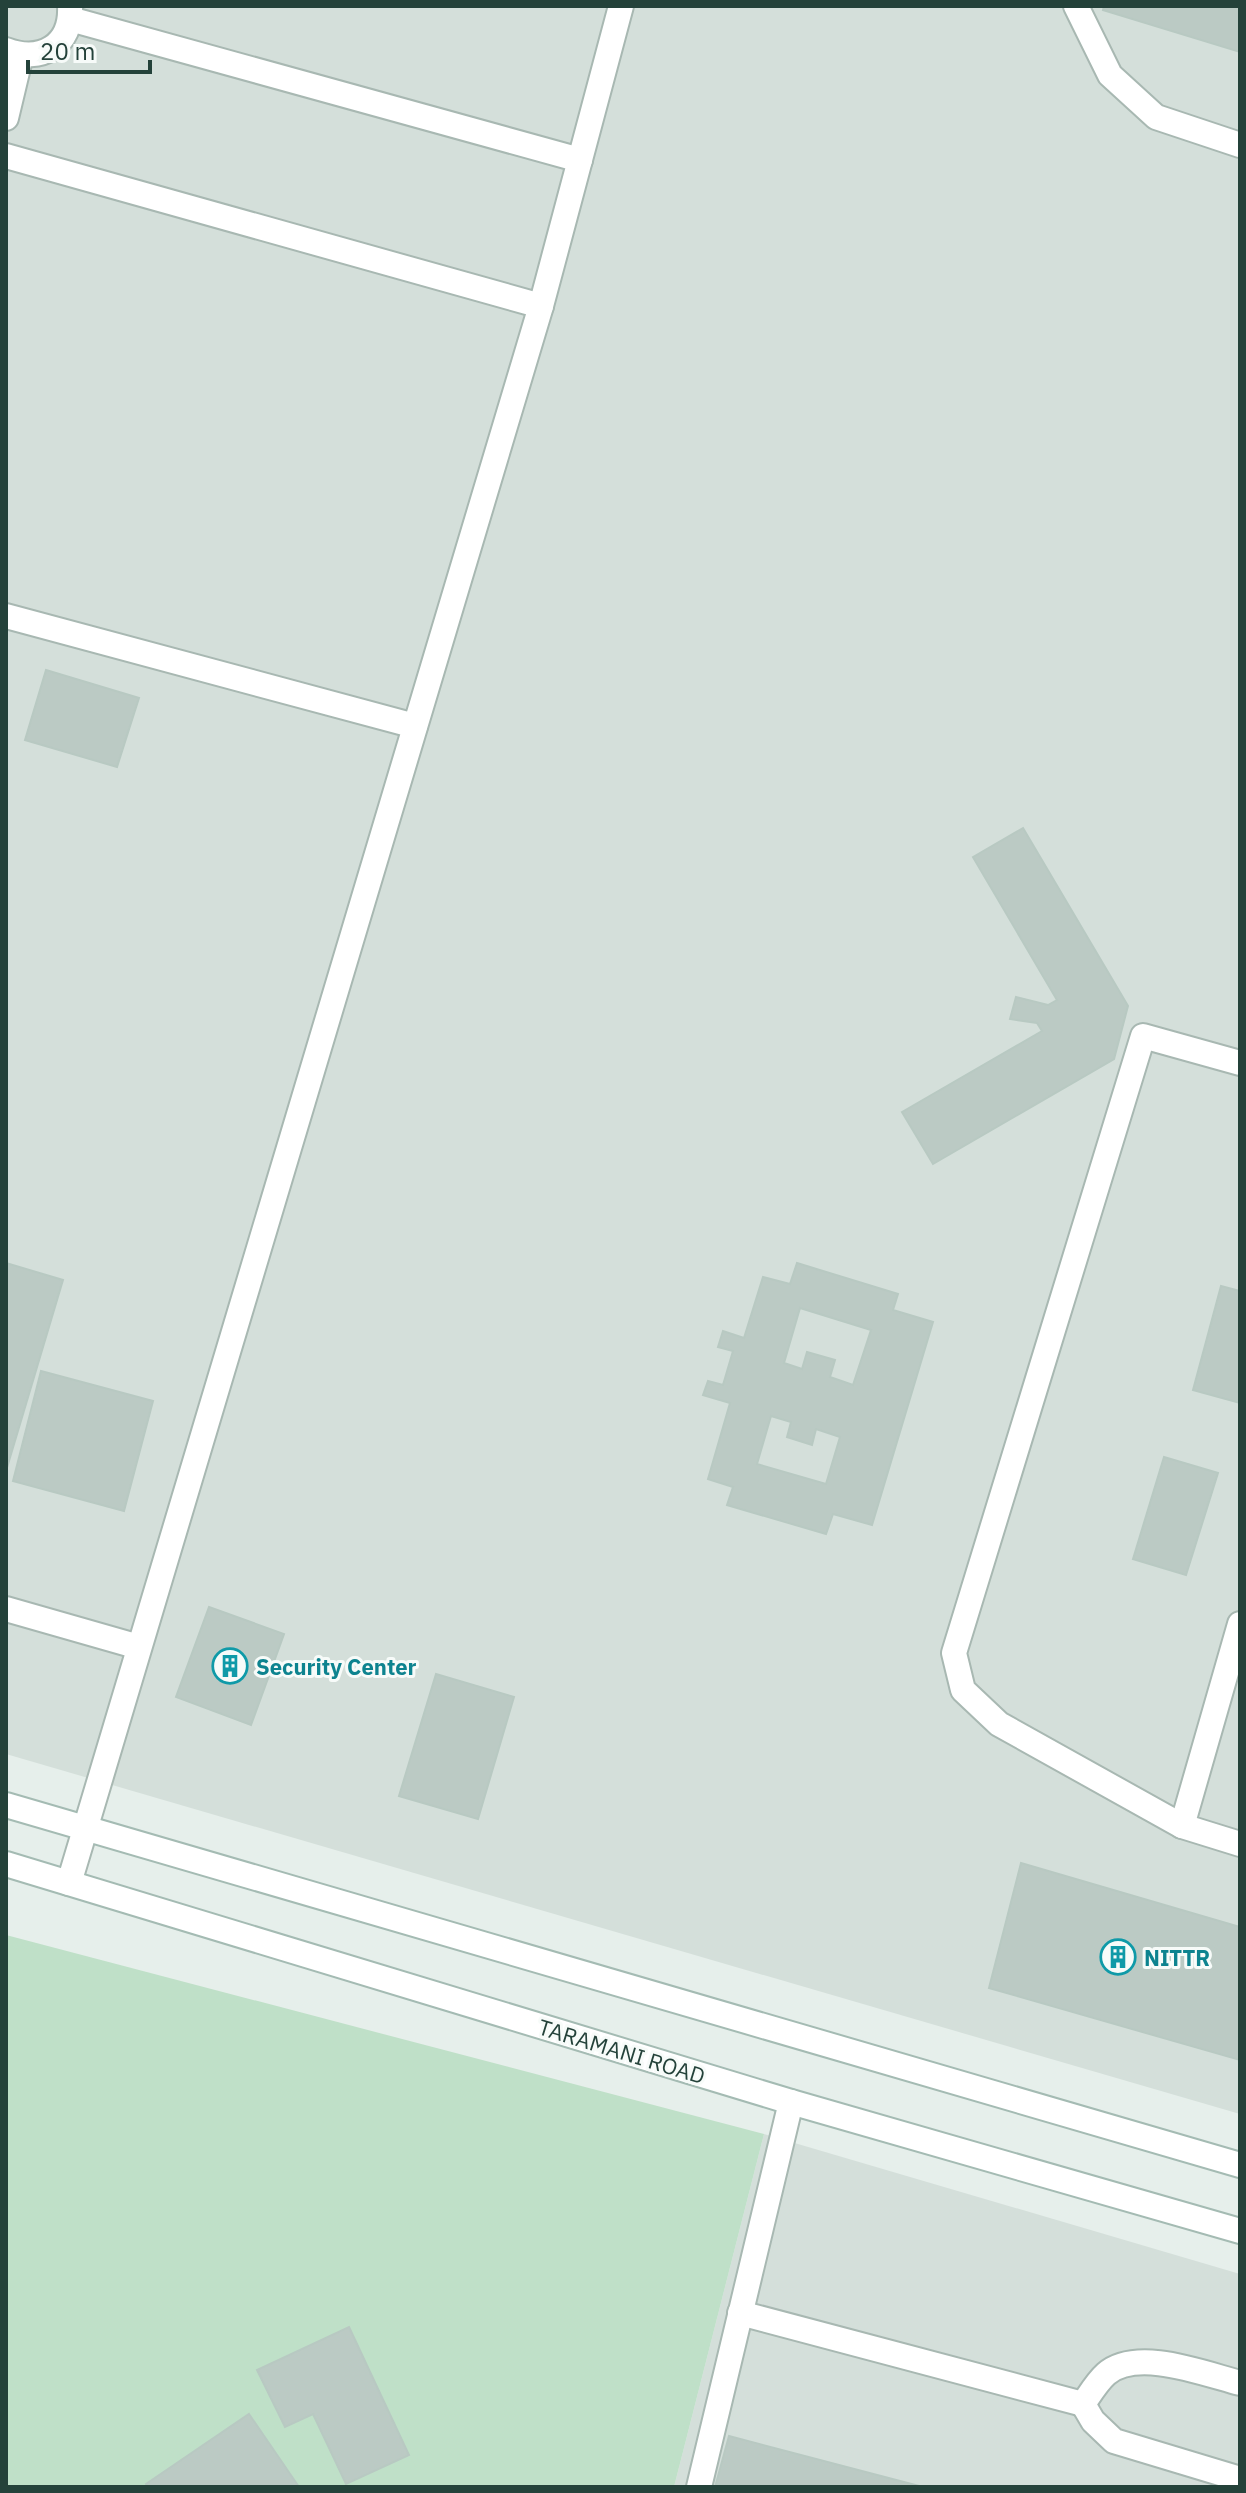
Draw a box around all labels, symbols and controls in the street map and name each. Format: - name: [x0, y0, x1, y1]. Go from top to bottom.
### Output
- scale bar: [28, 24, 150, 74]
- text: 20 m: [40, 35, 95, 67]
- building icon: Security Center: [211, 1647, 249, 1685]
- place label: Security Center: [256, 1652, 417, 1681]
- building icon: NITTR: [1099, 1938, 1137, 1976]
- place label: NITTR: [1144, 1943, 1210, 1972]
- street label: TARAMANI ROAD: [535, 2012, 709, 2090]

